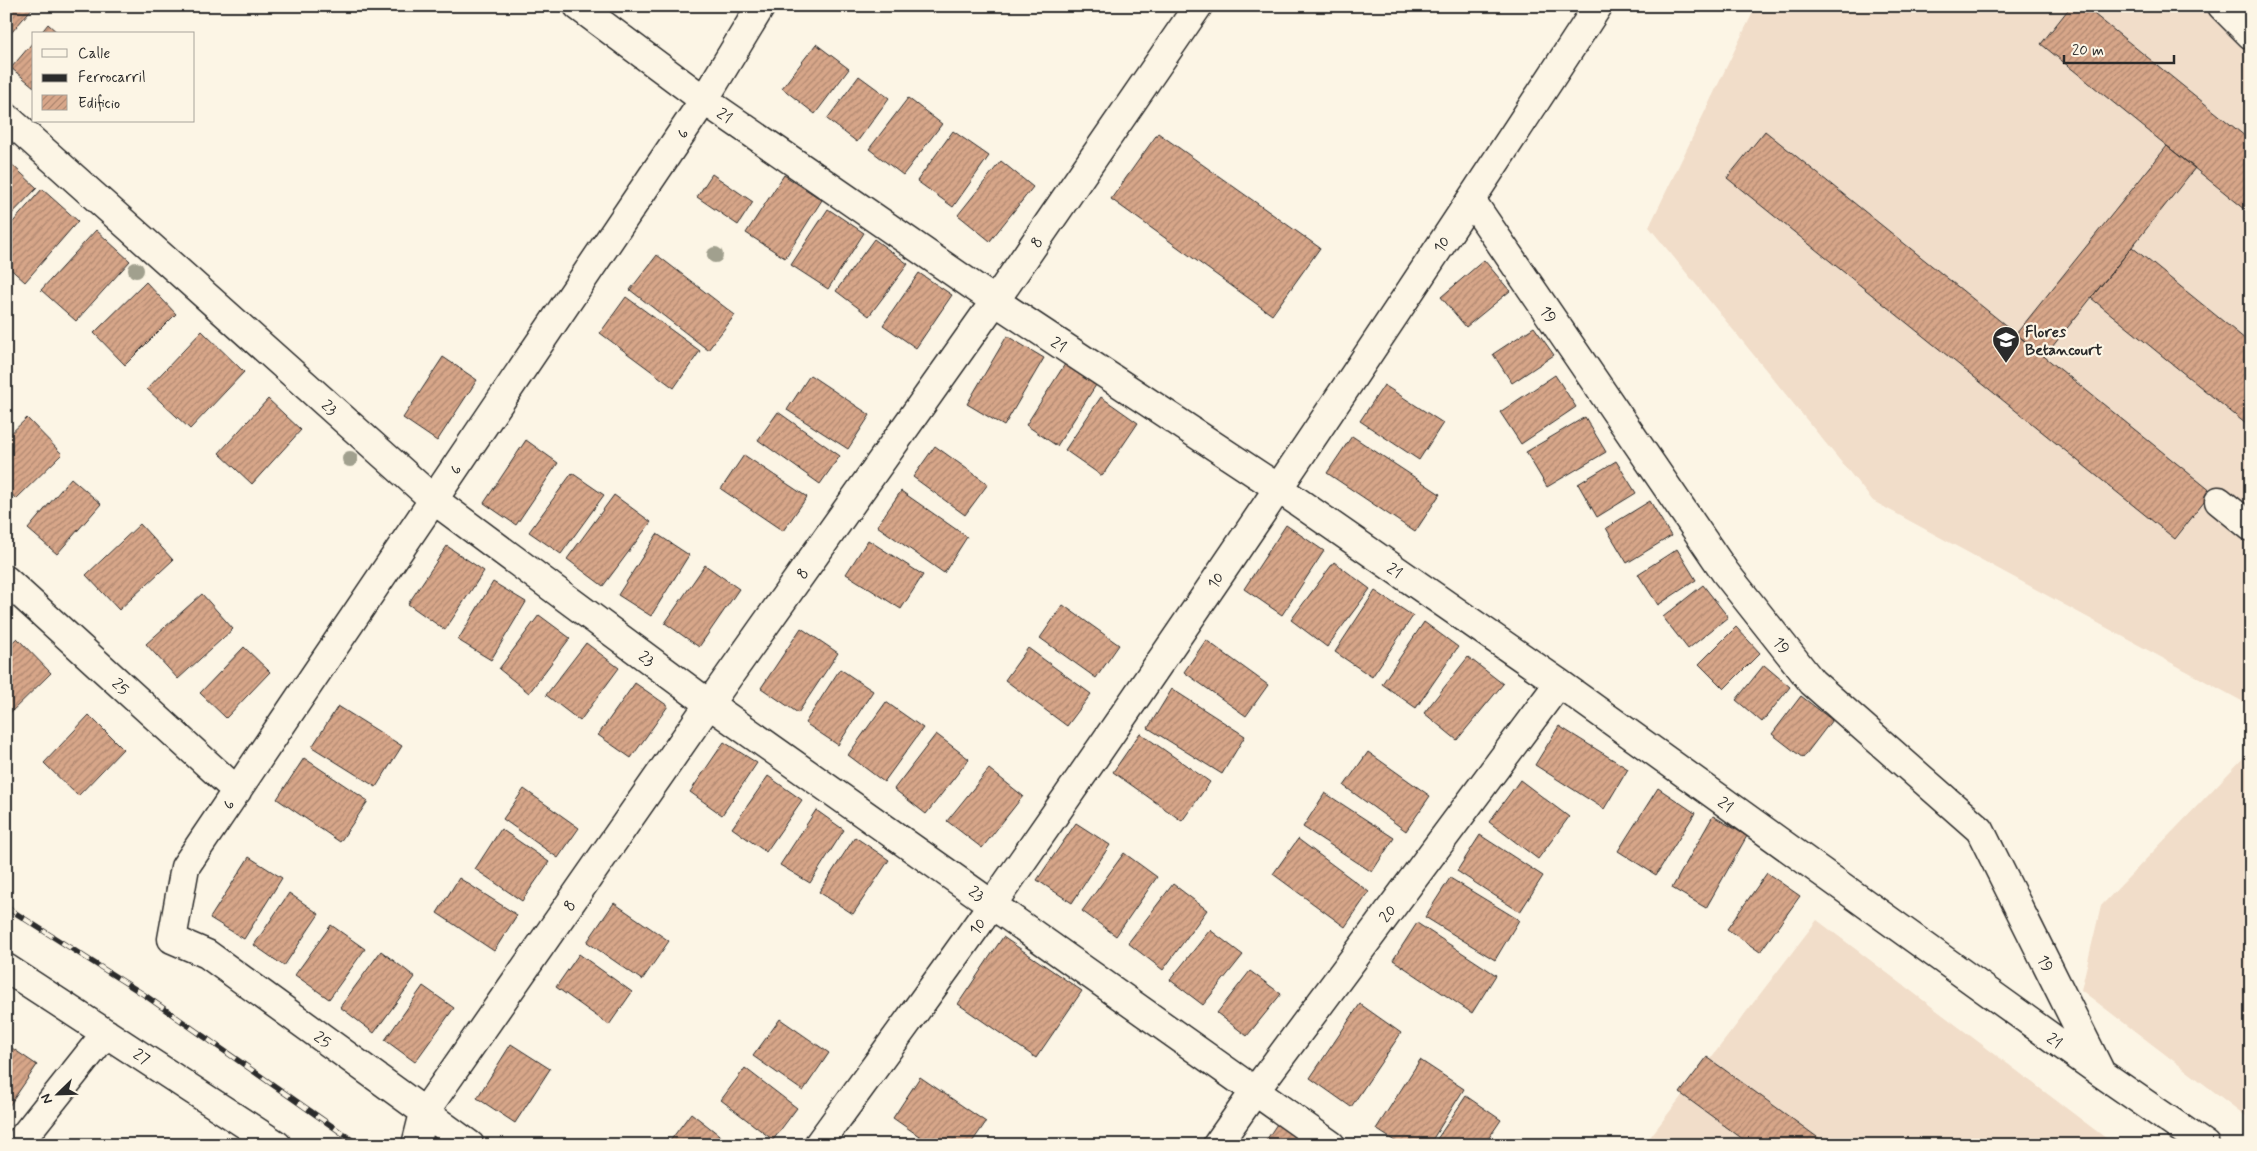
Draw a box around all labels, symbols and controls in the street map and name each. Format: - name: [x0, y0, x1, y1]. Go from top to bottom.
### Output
- legend: [32, 32, 195, 122]
- scale bar: [2064, 32, 2174, 64]
- text: 20 m: [2072, 41, 2104, 61]
- text: Calle: [78, 44, 110, 64]
- text: Ferrocarril: [78, 68, 146, 88]
- text: Edificio: [78, 94, 120, 114]
- street label: 21: [712, 103, 736, 129]
- street label: 6: [672, 125, 694, 143]
- street label: 10: [1429, 232, 1456, 257]
- street label: 8: [1026, 233, 1048, 252]
- street label: 19: [1534, 302, 1561, 328]
- place label: Flores Betancourt: [2025, 322, 2103, 361]
- school or university icon: Flores Betancourt: [1991, 325, 2021, 364]
- street label: 21: [1046, 332, 1070, 358]
- street label: 23: [317, 395, 342, 421]
- street label: 6: [445, 461, 467, 479]
- street label: 21: [1382, 558, 1406, 584]
- street label: 8: [792, 564, 814, 584]
- street label: 10: [1203, 568, 1230, 593]
- street label: 19: [1767, 633, 1794, 659]
- street label: 23: [634, 646, 658, 672]
- street label: 25: [107, 674, 133, 700]
- street label: 21: [1713, 792, 1737, 818]
- street label: 6: [218, 796, 240, 814]
- street label: 23: [964, 881, 988, 907]
- street label: 8: [559, 896, 581, 916]
- street label: 20: [1375, 901, 1402, 927]
- street label: 10: [965, 914, 992, 940]
- street label: 19: [2032, 952, 2058, 976]
- street label: 25: [309, 1027, 335, 1054]
- street label: 21: [2042, 1028, 2066, 1054]
- street label: 27: [129, 1044, 154, 1070]
- north arrow: [32, 1068, 82, 1118]
- text: N: [37, 1091, 57, 1106]

